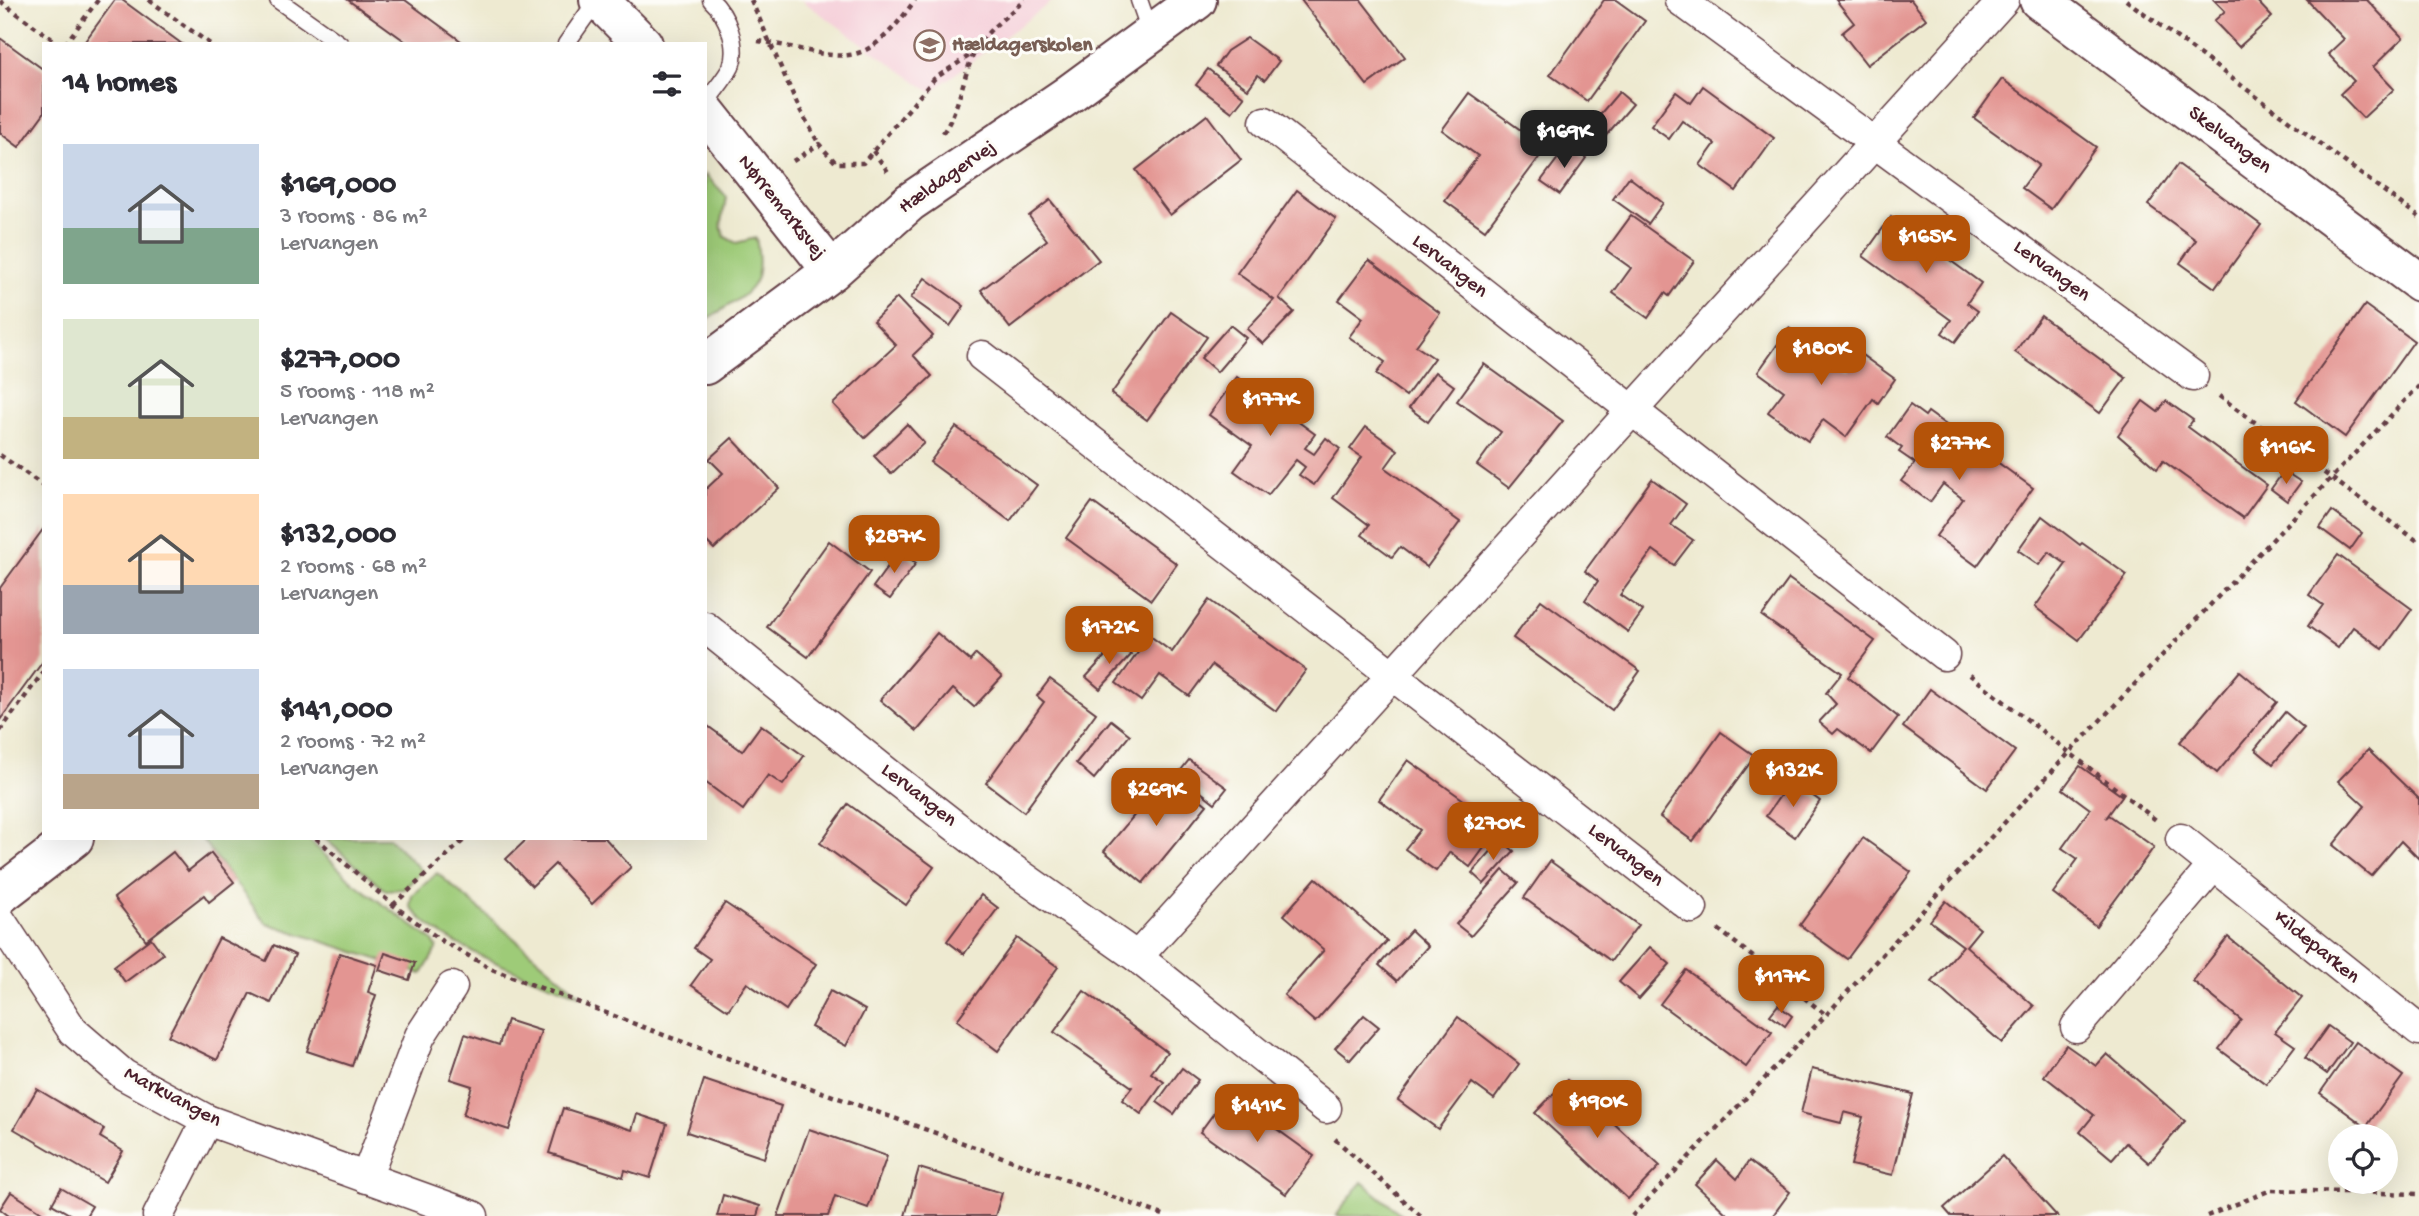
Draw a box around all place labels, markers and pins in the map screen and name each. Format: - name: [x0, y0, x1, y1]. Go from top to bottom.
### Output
- school or university icon: Hældagerskolen: [912, 29, 946, 63]
- place label: Hældagerskolen: [952, 34, 1093, 59]
- pin: $169K: [1515, 110, 1613, 170]
- pin: $165K: [1877, 216, 1975, 275]
- pin: $180K: [1772, 328, 1870, 387]
- pin: $177K: [1221, 378, 1319, 438]
- pin: $277K: [1910, 422, 2008, 482]
- pin: $116K: [2237, 426, 2335, 486]
- pin: $287K: [845, 516, 943, 575]
- pin: $172K: [1060, 606, 1158, 666]
- pin: $132K: [1744, 750, 1842, 809]
- pin: $269K: [1107, 768, 1205, 828]
- pin: $270K: [1444, 802, 1542, 862]
- pin: $117K: [1732, 956, 1830, 1015]
- pin: $190K: [1548, 1080, 1646, 1140]
- pin: $141K: [1208, 1084, 1306, 1144]

